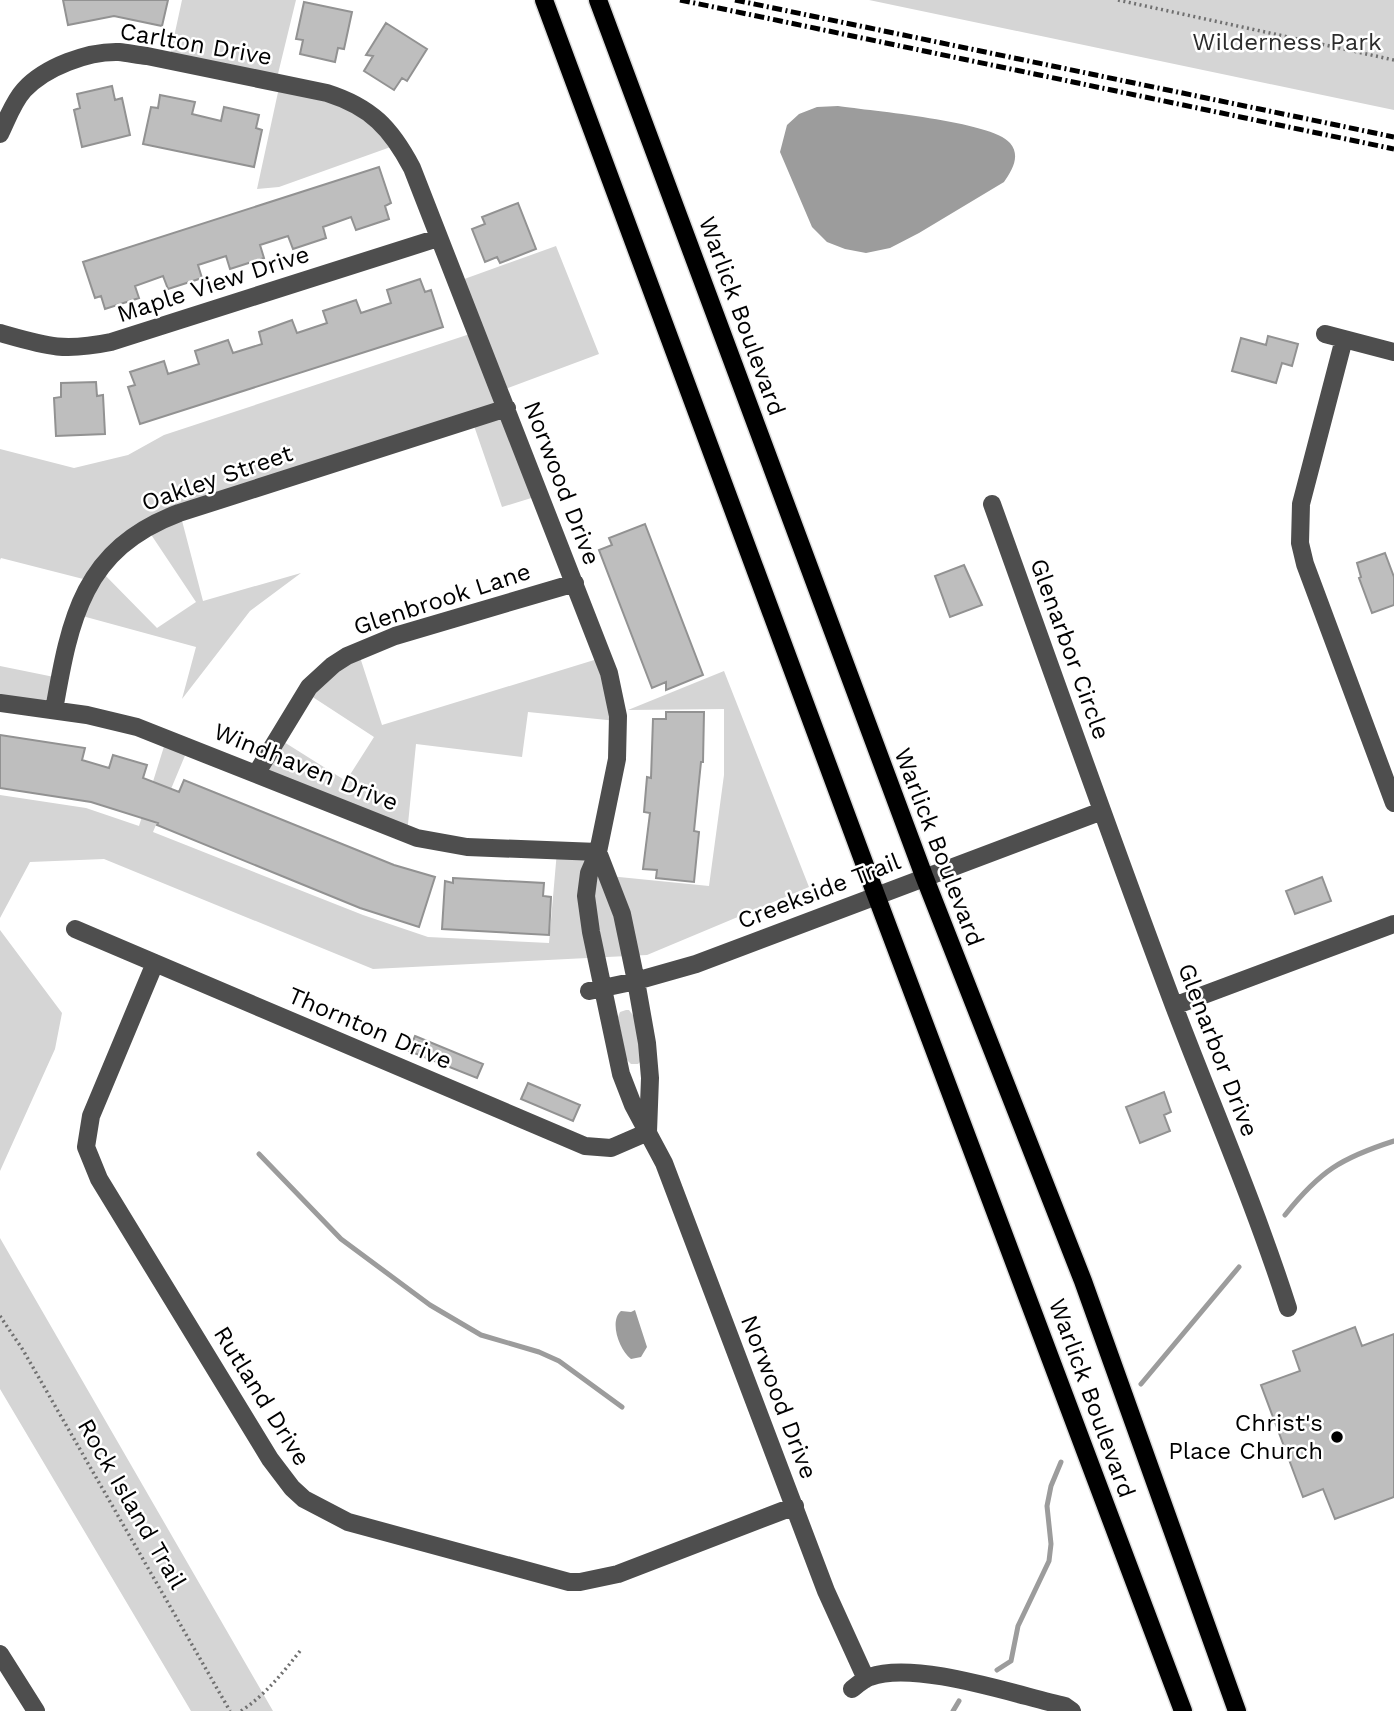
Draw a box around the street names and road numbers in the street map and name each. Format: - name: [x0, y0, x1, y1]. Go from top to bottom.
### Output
- street label: Carlton Drive: [118, 17, 274, 71]
- street label: Warlick Boulevard: [693, 213, 791, 419]
- street label: Maple View Drive: [113, 240, 313, 328]
- street label: Norwood Drive: [518, 397, 606, 569]
- street label: Oakley Street: [138, 439, 296, 517]
- street label: Glenarbor Circle: [1024, 555, 1116, 743]
- street label: Glenbrook Lane: [350, 557, 534, 641]
- street label: Windhaven Drive: [210, 717, 402, 817]
- street label: Warlick Boulevard: [888, 744, 990, 950]
- street label: Creekside Trail: [734, 847, 905, 935]
- street label: Glenarbor Drive: [1172, 959, 1264, 1141]
- street label: Thornton Drive: [284, 981, 456, 1075]
- street label: Warlick Boulevard: [1043, 1295, 1141, 1501]
- street label: Norwood Drive: [735, 1311, 823, 1483]
- street label: Rutland Drive: [208, 1321, 316, 1471]
- street label: Rock Island Trail: [72, 1414, 192, 1595]

